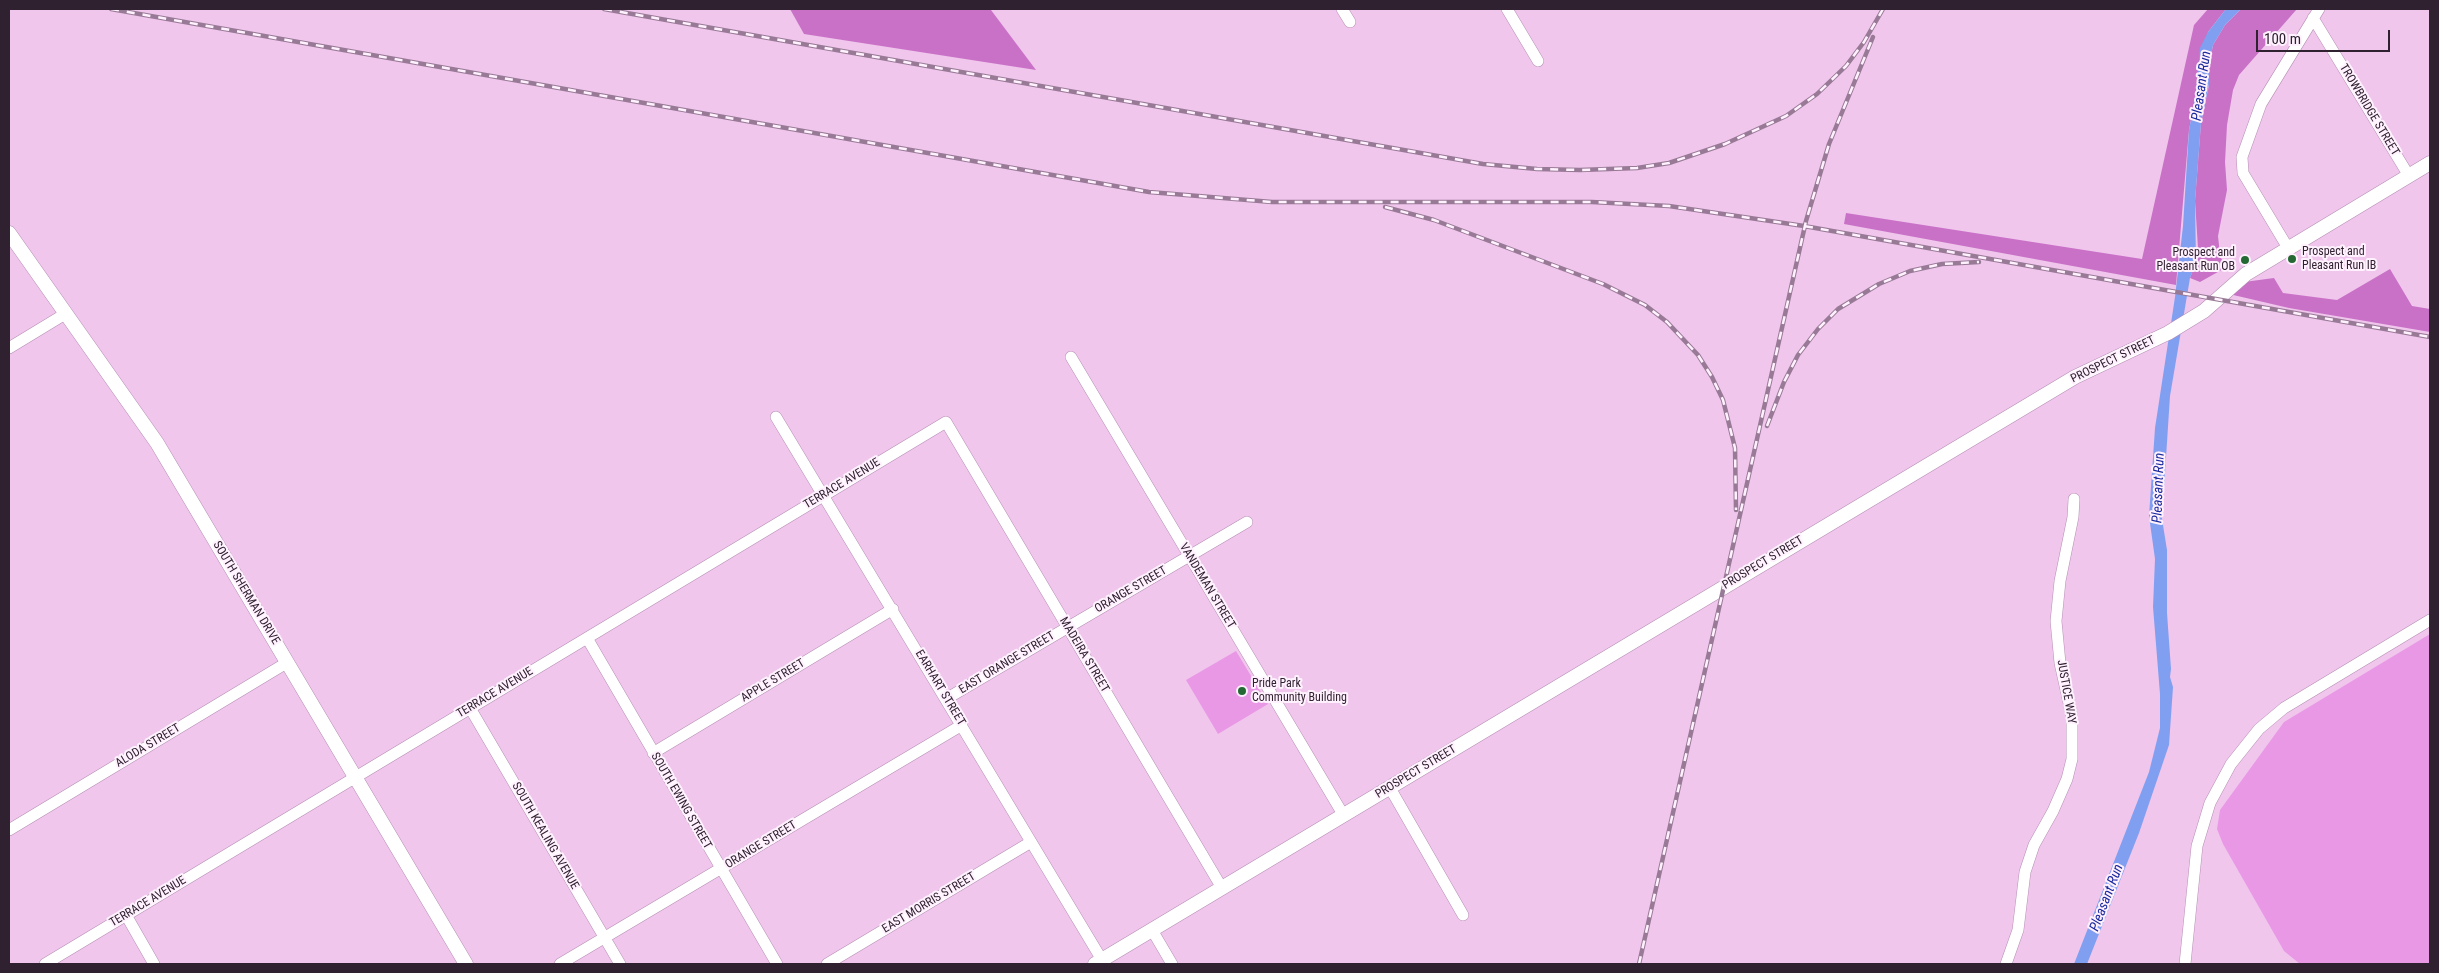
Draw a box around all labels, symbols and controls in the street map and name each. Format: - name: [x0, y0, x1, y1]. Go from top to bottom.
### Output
- scale bar: [2259, 20, 2393, 52]
- text: 100 m: [2264, 30, 2301, 48]
- water label: Pleasant Run: [2189, 50, 2215, 122]
- street label: TROWBRIDGE STREET: [2336, 61, 2402, 159]
- place label: Prospect and Pleasant Run IB: [2302, 245, 2376, 273]
- place label: Prospect and Pleasant Run OB: [2156, 246, 2235, 274]
- marker: Prospect and Pleasant Run IB: [2286, 253, 2298, 265]
- marker: Prospect and Pleasant Run OB: [2239, 254, 2251, 266]
- street label: PROSPECT STREET: [2069, 333, 2157, 387]
- water label: Pleasant Run: [2149, 453, 2169, 523]
- street label: TERRACE AVENUE: [801, 456, 883, 512]
- street label: PROSPECT STREET: [1720, 533, 1806, 593]
- street label: SOUTH SHERMAN DRIVE: [209, 539, 283, 647]
- street label: VANDEMAN STREET: [1176, 541, 1238, 631]
- street label: ORANGE STREET: [1092, 564, 1170, 616]
- street label: MADEIRA STREET: [1056, 615, 1112, 695]
- street label: EAST ORANGE STREET: [957, 629, 1057, 697]
- street label: EARHART STREET: [912, 648, 968, 728]
- street label: APPLE STREET: [739, 656, 807, 706]
- street label: JUSTICE WAY: [2053, 659, 2079, 725]
- street label: TERRACE AVENUE: [454, 665, 536, 721]
- place label: Pride Park Community Building: [1252, 677, 1347, 705]
- marker: Pride Park Community Building: [1236, 685, 1248, 697]
- street label: ALODA STREET: [113, 721, 183, 771]
- street label: PROSPECT STREET: [1373, 742, 1459, 802]
- street label: SOUTH EWING STREET: [647, 750, 715, 852]
- street label: SOUTH KEALING AVENUE: [508, 780, 582, 892]
- street label: ORANGE STREET: [723, 818, 799, 872]
- water label: Pleasant Run: [2087, 862, 2127, 934]
- street label: EAST MORRIS STREET: [880, 869, 978, 937]
- street label: TERRACE AVENUE: [107, 874, 189, 930]

